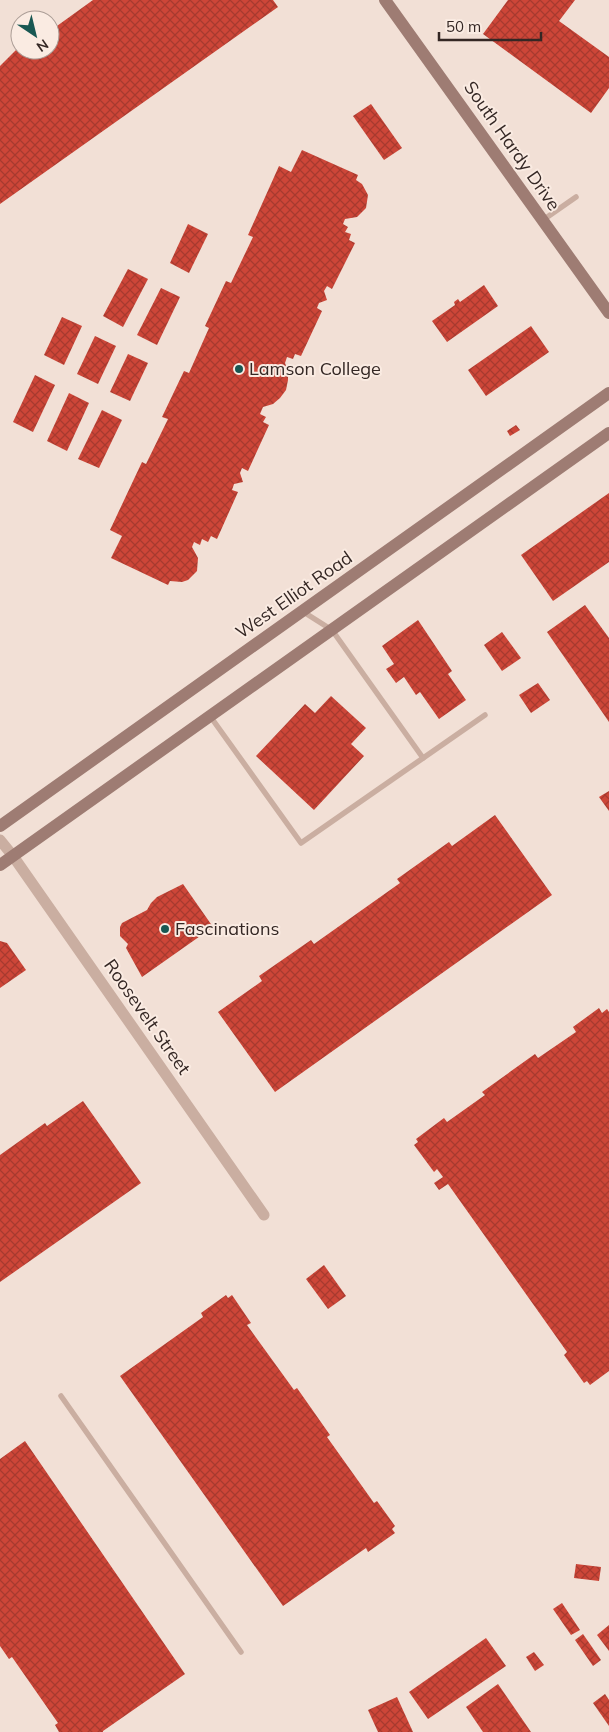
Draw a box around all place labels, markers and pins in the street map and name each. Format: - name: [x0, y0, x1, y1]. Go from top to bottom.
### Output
- place label: Lamson College: [249, 357, 381, 380]
- marker: Lamson College: [233, 363, 245, 375]
- place label: Fascinations: [175, 917, 279, 940]
- marker: Fascinations: [159, 923, 171, 935]

